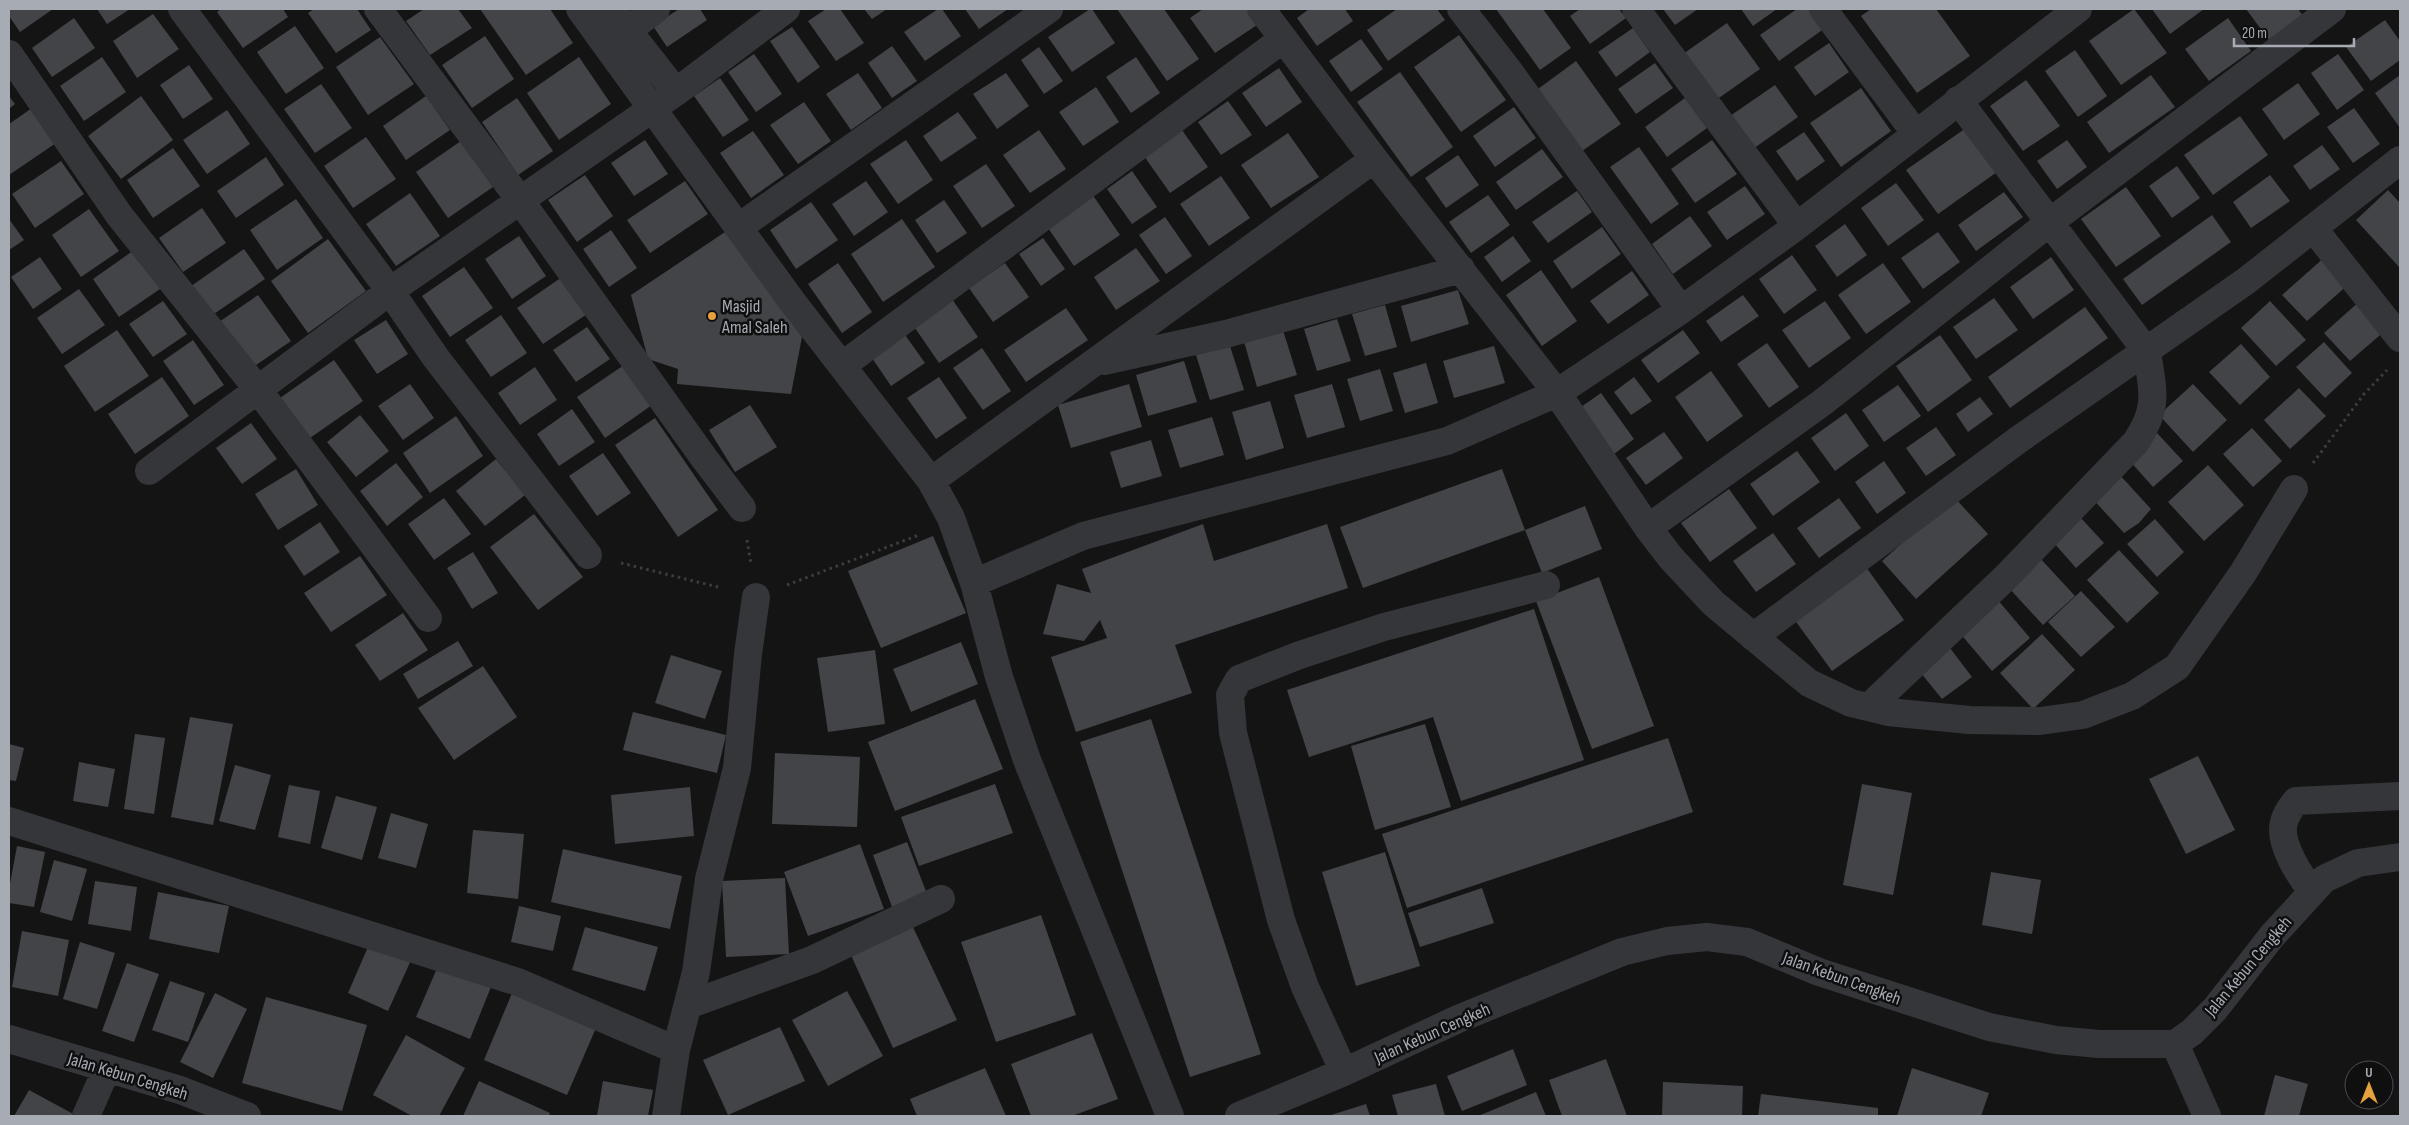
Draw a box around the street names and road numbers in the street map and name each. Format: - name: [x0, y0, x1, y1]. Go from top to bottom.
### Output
- street label: Jalan Kebun Cengkeh: [2200, 912, 2296, 1021]
- street label: Jalan Kebun Cengkeh: [1779, 947, 1904, 1010]
- street label: Jalan Kebun Cengkeh: [1370, 999, 1493, 1069]
- street label: Jalan Kebun Cengkeh: [64, 1048, 190, 1105]

